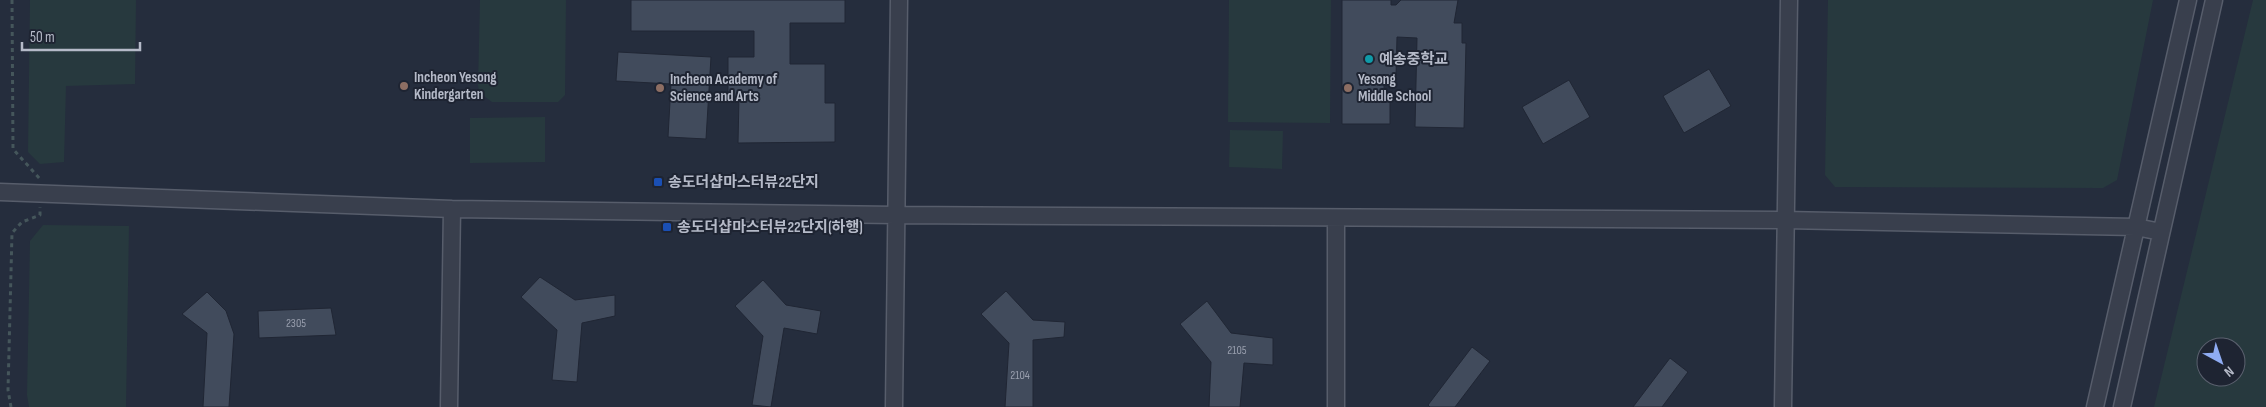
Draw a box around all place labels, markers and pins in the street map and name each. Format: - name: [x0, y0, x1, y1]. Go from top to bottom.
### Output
- place label: 예송중학교: [1379, 50, 1448, 69]
- marker: 예송중학교: [1363, 53, 1375, 65]
- place label: Incheon Yesong Kindergarten: [414, 68, 497, 104]
- place label: Incheon Academy of Science and Arts: [670, 70, 778, 106]
- place label: Yesong Middle School: [1358, 70, 1431, 106]
- marker: Incheon Yesong Kindergarten: [398, 80, 410, 92]
- marker: Incheon Academy of Science and Arts: [654, 82, 666, 94]
- marker: Yesong Middle School: [1342, 82, 1354, 94]
- place label: 송도더샵마스터뷰22단지: [668, 173, 819, 192]
- marker: 송도더샵마스터뷰22단지: [652, 176, 664, 188]
- place label: 송도더샵마스터뷰22단지(하행): [677, 218, 863, 237]
- marker: 송도더샵마스터뷰22단지(하행): [661, 221, 673, 233]

